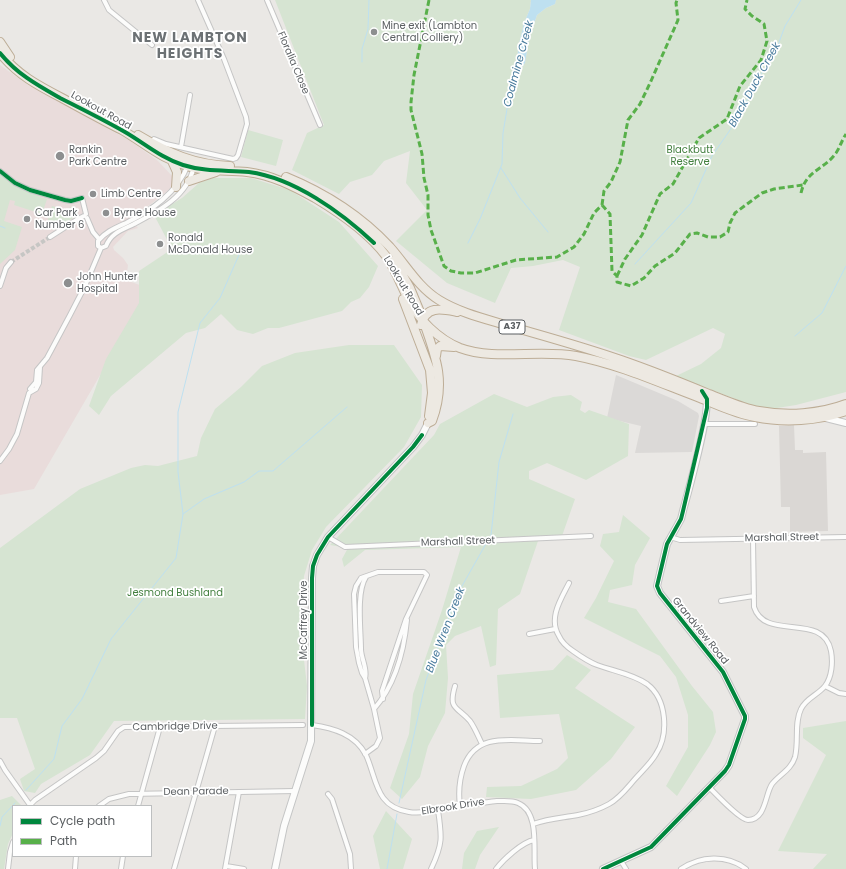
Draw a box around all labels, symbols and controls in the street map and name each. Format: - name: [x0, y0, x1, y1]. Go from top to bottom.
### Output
- water label: Coalmine Creek: [501, 19, 537, 109]
- place label: Mine exit (Lambton Central Colliery): [382, 20, 477, 44]
- marker: Mine exit (Lambton Central Colliery): [369, 27, 379, 37]
- district label: NEW LAMBTON HEIGHTS: [132, 30, 248, 62]
- street label: Floralia Close: [274, 30, 312, 96]
- water label: Black Duck Creek: [726, 40, 784, 130]
- street label: Lookout Road: [69, 89, 133, 133]
- place label: Rankin Park Centre: [69, 144, 127, 168]
- park label: Blackbutt Reserve: [666, 144, 714, 168]
- marker: Rankin Park Centre: [54, 150, 66, 162]
- place label: Limb Centre: [101, 188, 161, 200]
- marker: Limb Centre: [88, 189, 98, 199]
- place label: Car Park Number 6: [35, 207, 84, 230]
- place label: Byrne House: [114, 207, 176, 219]
- marker: Byrne House: [101, 208, 111, 218]
- marker: Car Park Number 6: [22, 214, 32, 224]
- place label: Ronald McDonald House: [168, 232, 252, 256]
- marker: Ronald McDonald House: [155, 239, 165, 249]
- street label: Lookout Road: [381, 254, 425, 318]
- place label: John Hunter Hospital: [77, 271, 137, 294]
- marker: John Hunter Hospital: [62, 277, 74, 289]
- road number: A37: [499, 320, 525, 334]
- street label: Marshall Street: [745, 531, 819, 545]
- street label: Marshall Street: [421, 535, 495, 549]
- street label: McCaffrey Drive: [298, 580, 310, 660]
- water label: Blue Wren Creek: [424, 585, 468, 675]
- park label: Jesmond Bushland: [127, 587, 223, 599]
- street label: Grandview Road: [669, 595, 731, 667]
- street label: Cambridge Drive: [132, 720, 218, 734]
- street label: Dean Parade: [163, 785, 229, 799]
- street label: Elbrook Drive: [421, 796, 485, 818]
- legend: [12, 805, 152, 857]
- text: Cycle path: [50, 812, 115, 829]
- text: Path: [50, 832, 77, 849]

